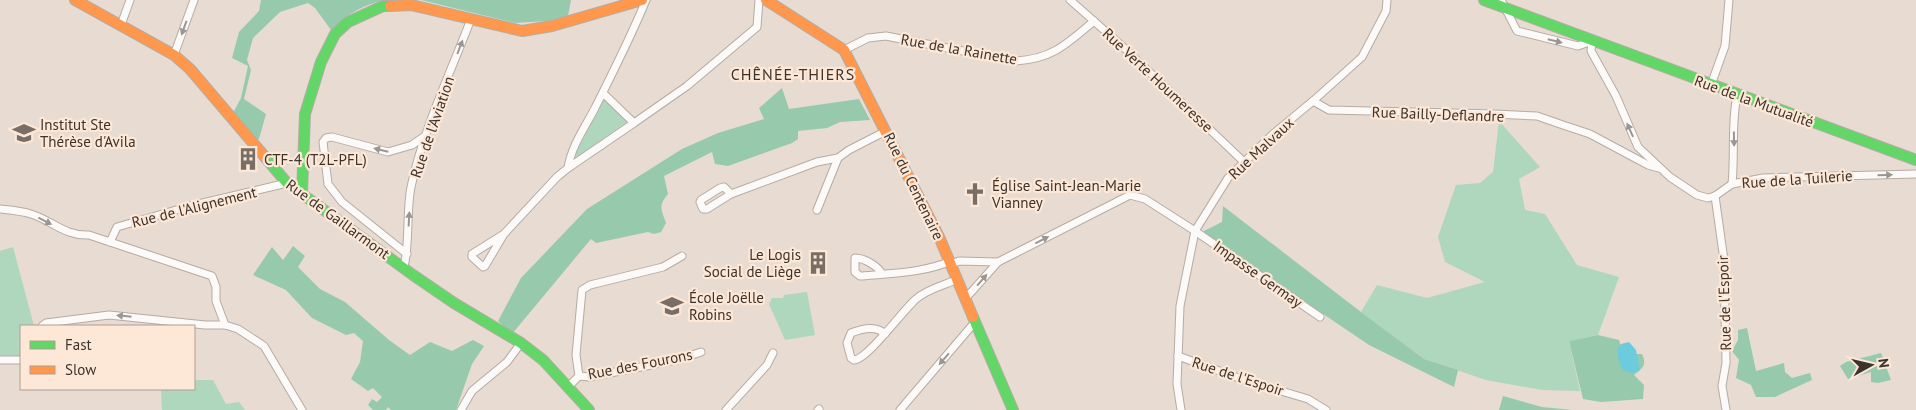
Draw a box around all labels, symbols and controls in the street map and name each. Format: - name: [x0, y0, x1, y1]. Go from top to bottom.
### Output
- one-way arrow: [180, 20, 187, 35]
- street label: Rue Verte Houmeresse: [1099, 24, 1217, 136]
- street label: Rue de la Rainette: [899, 29, 1019, 69]
- one-way arrow: [1547, 38, 1562, 46]
- one-way arrow: [456, 39, 464, 54]
- district label: CHÊNÉE-THIERS: [731, 64, 855, 84]
- street label: Rue de la Mutualité: [1692, 71, 1816, 131]
- street label: Rue de l'Aviation: [406, 74, 458, 180]
- street label: Rue Bailly-Deflandre: [1371, 102, 1505, 126]
- street label: Rue Malvaux: [1224, 113, 1298, 183]
- place label: Institut Ste Thérèse d'Avila: [40, 115, 136, 151]
- school or university icon: Institut Ste Thérèse d'Avila: [11, 120, 37, 146]
- one-way arrow: [1626, 123, 1634, 137]
- street label: Rue du Centenaire: [880, 129, 948, 243]
- one-way arrow: [1730, 131, 1738, 147]
- building icon: CTF-4 (T2L-PFL): [235, 146, 261, 172]
- one-way arrow: [373, 146, 388, 154]
- place label: CTF-4 (T2L-PFL): [264, 150, 367, 169]
- street label: Rue de la Tuilerie: [1741, 166, 1853, 192]
- one-way arrow: [1877, 171, 1893, 179]
- street label: Rue de Gaillarmont: [282, 175, 394, 263]
- place label: Église Saint-Jean-Marie Vianney: [991, 176, 1141, 212]
- church icon: Église Saint-Jean-Marie Vianney: [962, 181, 988, 207]
- street label: Rue de l'Alignement: [130, 182, 258, 232]
- one-way arrow: [405, 210, 413, 226]
- one-way arrow: [38, 217, 52, 225]
- one-way arrow: [1034, 236, 1049, 244]
- street label: Impasse Germay: [1210, 236, 1306, 312]
- place label: Le Logis Social de Liège: [704, 245, 801, 281]
- building icon: Le Logis Social de Liège: [805, 250, 831, 276]
- street label: Rue de l'Espoir: [1713, 255, 1735, 351]
- one-way arrow: [976, 274, 988, 286]
- place label: École Joëlle Robins: [689, 288, 764, 324]
- school or university icon: École Joëlle Robins: [659, 293, 685, 319]
- one-way arrow: [116, 312, 132, 320]
- legend: [20, 325, 195, 390]
- text: Fast: [65, 335, 92, 354]
- north arrow: [1846, 340, 1896, 390]
- street label: Rue des Fourons: [586, 345, 694, 383]
- one-way arrow: [938, 352, 949, 365]
- street label: Rue de l'Espoir: [1190, 352, 1286, 400]
- text: N: [1874, 357, 1893, 369]
- text: Slow: [65, 360, 96, 379]

